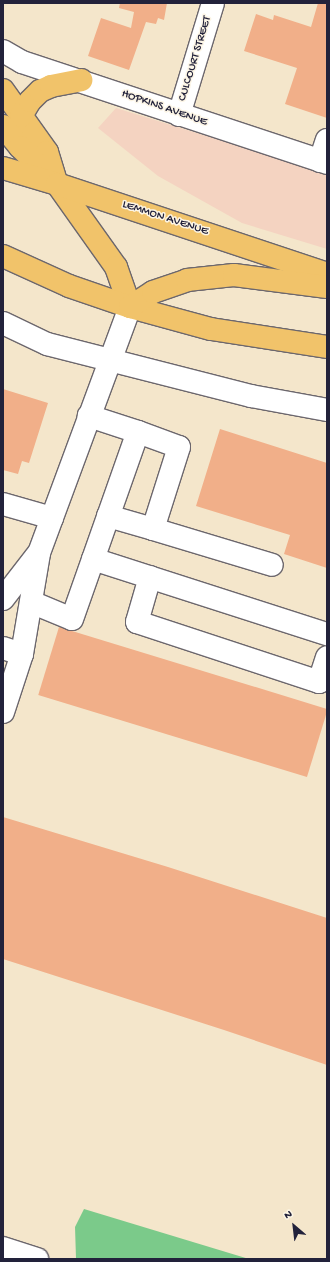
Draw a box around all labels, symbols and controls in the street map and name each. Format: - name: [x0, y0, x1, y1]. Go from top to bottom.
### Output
- street label: CULCOURT STREET: [176, 15, 216, 103]
- street label: HOPKINS AVENUE: [119, 88, 209, 130]
- street label: LEMMON AVENUE: [120, 198, 210, 240]
- north arrow: [274, 1206, 314, 1246]
- text: N: [282, 1208, 294, 1222]

